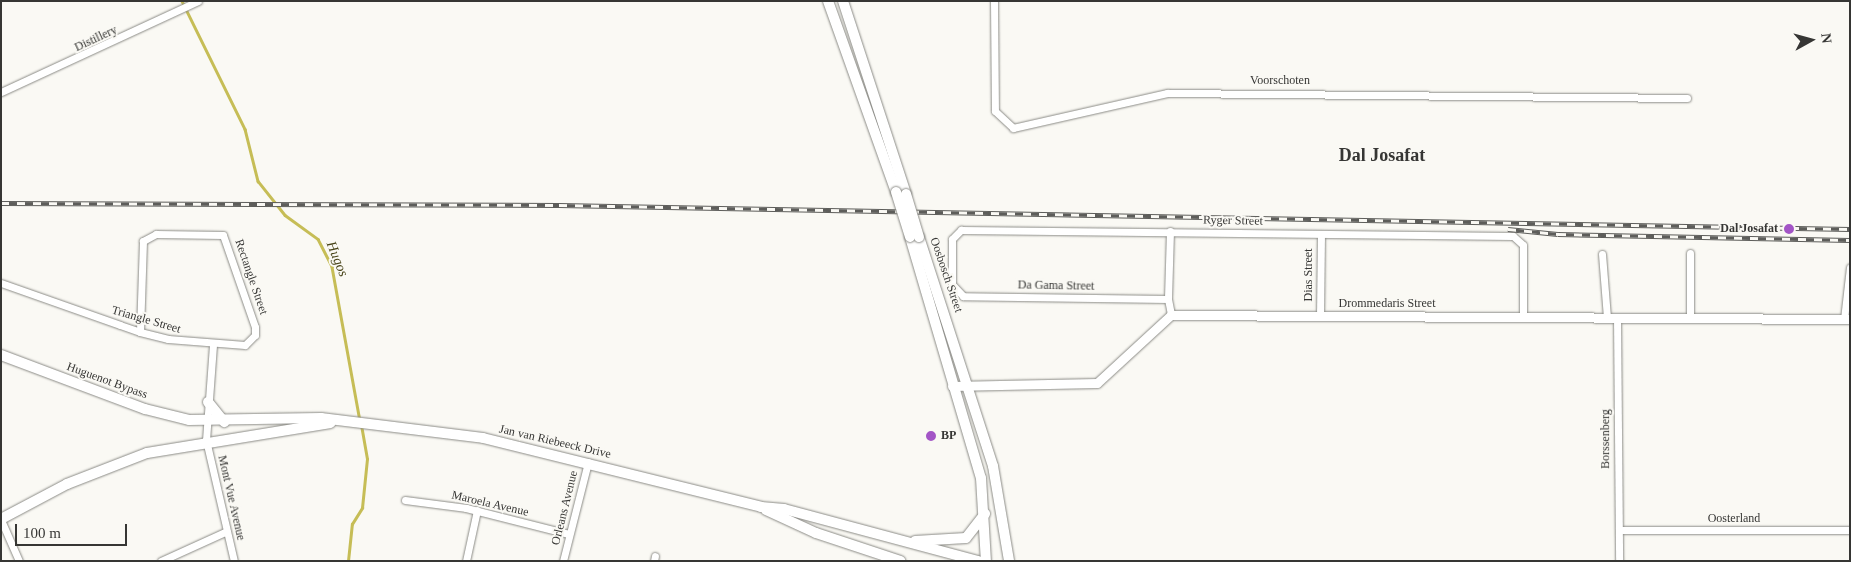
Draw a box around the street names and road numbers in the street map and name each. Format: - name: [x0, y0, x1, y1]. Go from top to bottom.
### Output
- street label: Distillery: [72, 23, 120, 55]
- street label: Voorschoten: [1250, 74, 1310, 88]
- street label: Ryger Street: [1203, 213, 1263, 229]
- street label: Oosbosch Street: [926, 236, 966, 314]
- street label: Rectangle Street: [231, 237, 271, 317]
- street label: Dias Street: [1302, 249, 1316, 301]
- street label: Da Gama Street: [1018, 278, 1094, 294]
- street label: Drommedaris Street: [1339, 297, 1435, 311]
- street label: Triangle Street: [110, 303, 182, 337]
- street label: Huguenot Bypass: [65, 360, 149, 402]
- street label: Borssenberg: [1599, 409, 1613, 469]
- street label: Jan van Riebeeck Drive: [498, 422, 612, 462]
- street label: Mont Vue Avenue: [214, 454, 248, 542]
- street label: Orleans Avenue: [549, 469, 581, 547]
- street label: Maroela Avenue: [450, 488, 530, 520]
- street label: Oosterland: [1708, 512, 1760, 526]

